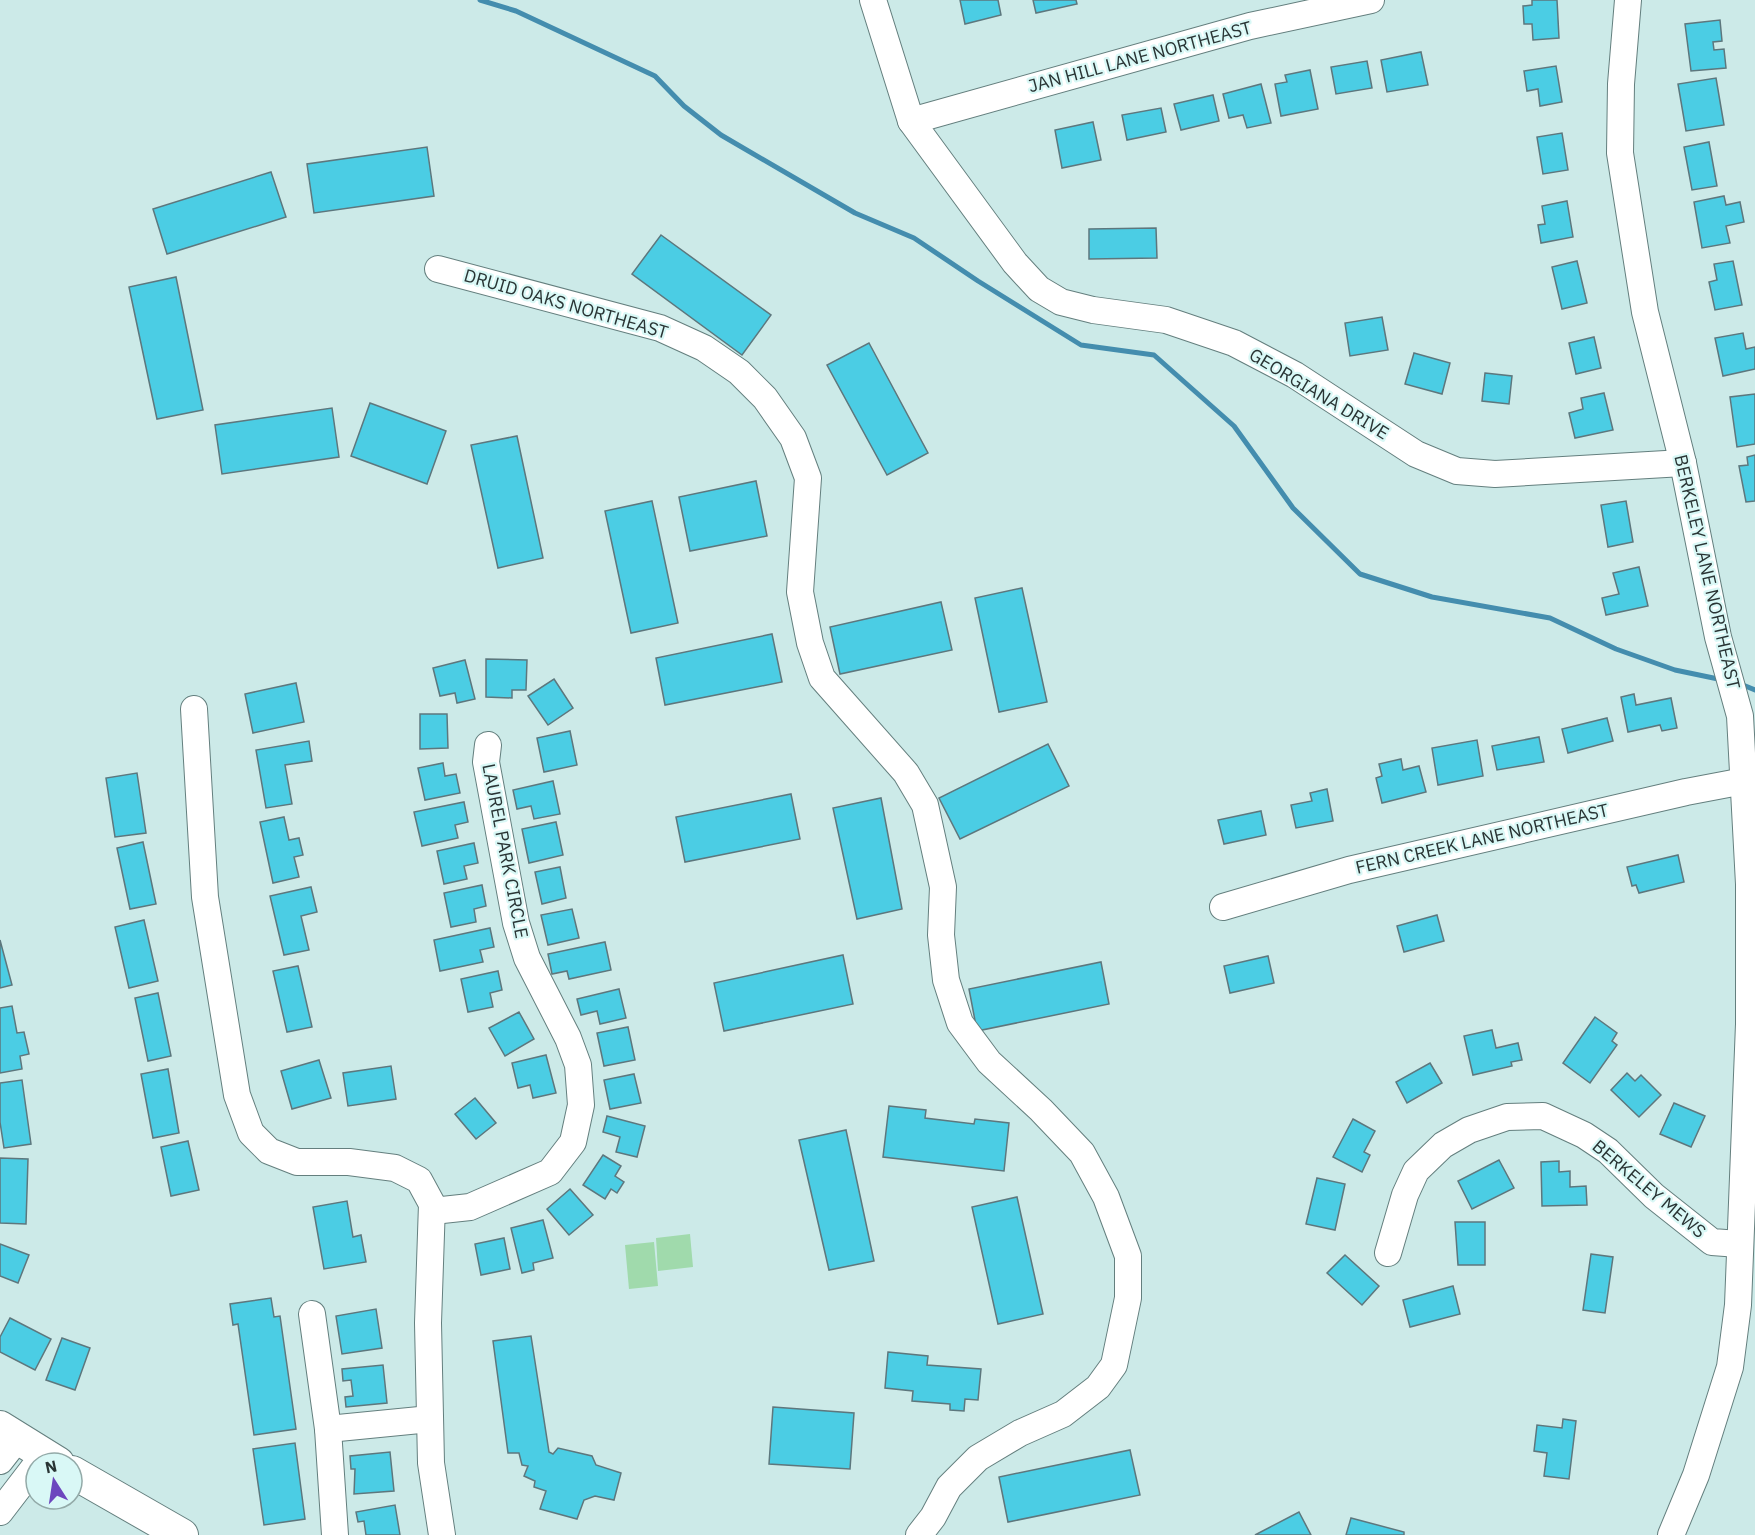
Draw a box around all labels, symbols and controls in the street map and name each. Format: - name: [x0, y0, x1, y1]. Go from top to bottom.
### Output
- street label: JAN HILL LANE NORTHEAST: [1026, 16, 1254, 97]
- street label: DRUID OAKS NORTHEAST: [461, 263, 671, 344]
- street label: GEORGIANA DRIVE: [1245, 343, 1393, 444]
- street label: BERKELEY LANE NORTHEAST: [1669, 452, 1746, 692]
- street label: LAUREL PARK CIRCLE: [477, 762, 534, 940]
- street label: FERN CREEK LANE NORTHEAST: [1353, 798, 1611, 879]
- street label: BERKELEY MEWS: [1588, 1134, 1711, 1243]
- north arrow: [24, 1451, 84, 1511]
- text: N: [43, 1455, 59, 1477]

